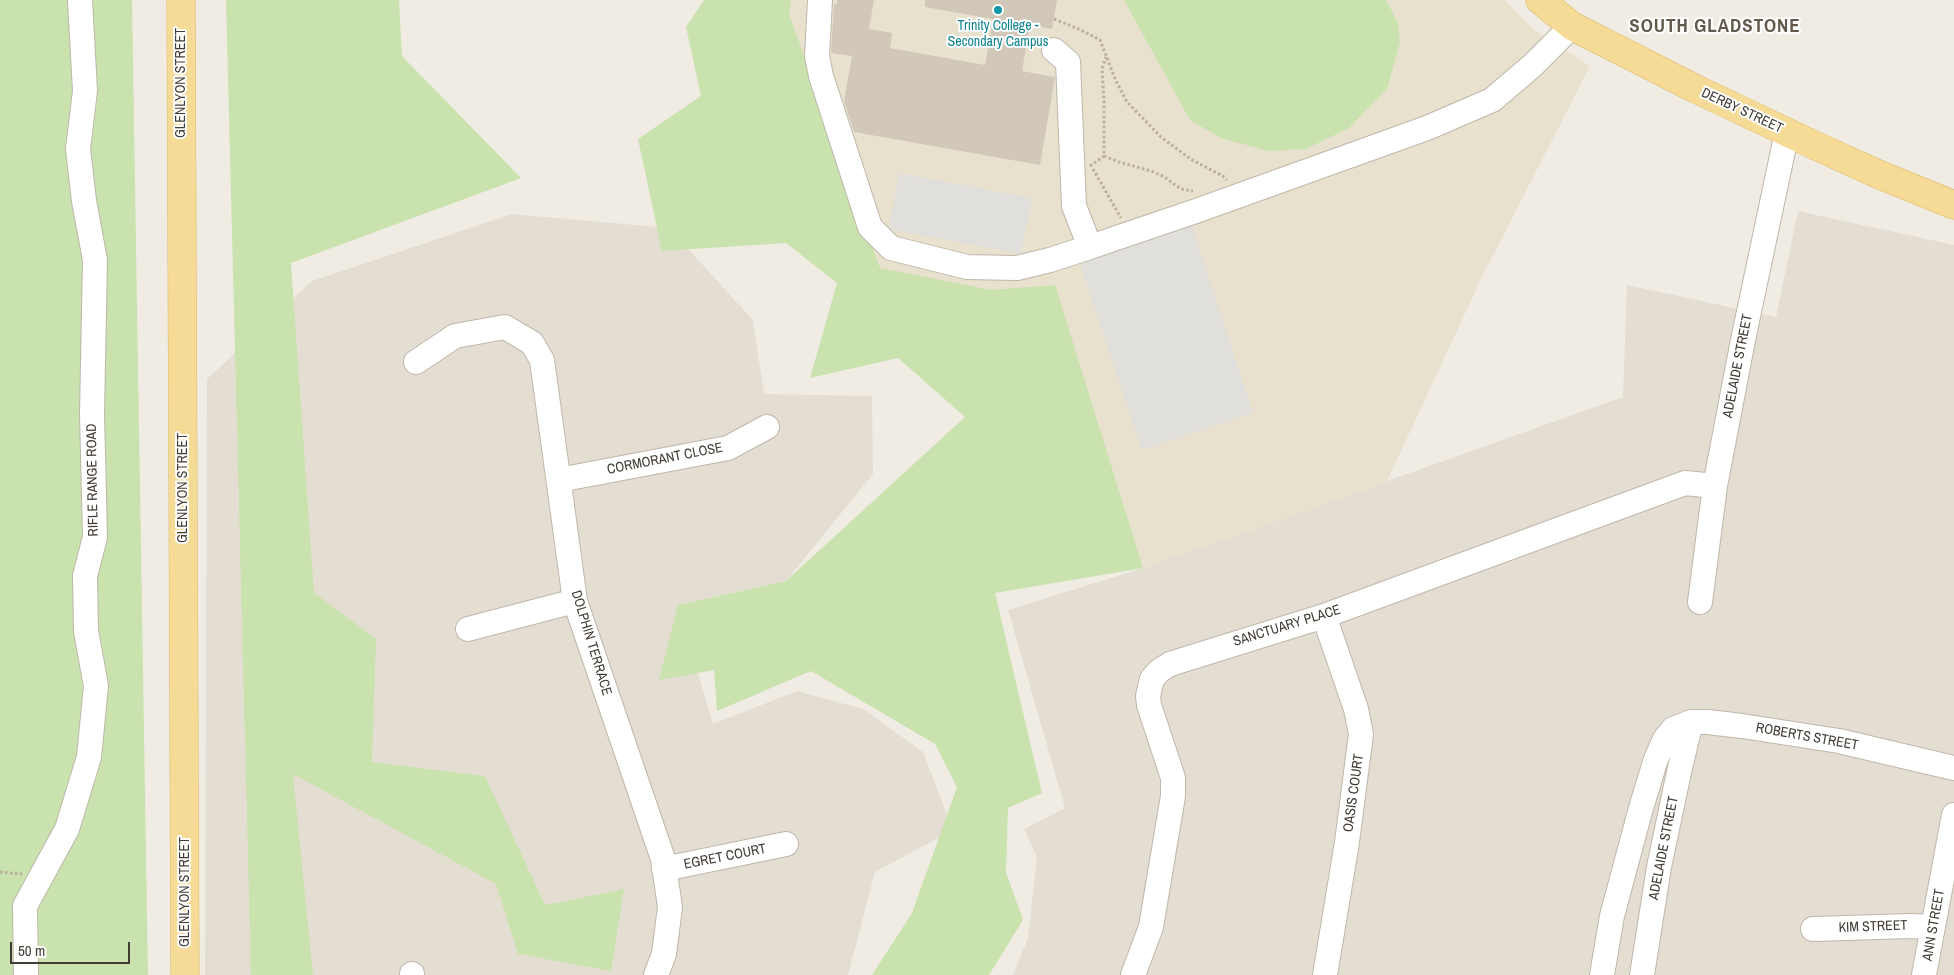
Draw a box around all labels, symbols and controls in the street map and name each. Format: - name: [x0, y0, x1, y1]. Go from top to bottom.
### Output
- marker: Trinity College - Secondary Campus: [992, 4, 1004, 16]
- district label: SOUTH GLADSTONE: [1627, 16, 1803, 38]
- place label: Trinity College - Secondary Campus: [948, 18, 1048, 50]
- street label: GLENLYON STREET: [173, 28, 189, 138]
- street label: DERBY STREET: [1699, 85, 1785, 137]
- street label: ADELAIDE STREET: [1720, 313, 1756, 419]
- street label: RIFLE RANGE ROAD: [84, 423, 102, 537]
- street label: GLENLYON STREET: [175, 433, 191, 543]
- street label: CORMORANT CLOSE: [606, 440, 724, 478]
- street label: DOLPHIN TERRACE: [567, 588, 615, 698]
- street label: SANCTUARY PLACE: [1231, 602, 1343, 650]
- street label: ROBERTS STREET: [1754, 720, 1860, 754]
- street label: OASIS COURT: [1340, 753, 1368, 833]
- street label: ADELAIDE STREET: [1646, 795, 1682, 901]
- street label: GLENLYON STREET: [177, 837, 193, 947]
- street label: EGRET COURT: [682, 841, 768, 873]
- street label: ANN STREET: [1919, 888, 1949, 962]
- street label: KIM STREET: [1838, 917, 1908, 937]
- scale bar: [12, 932, 132, 964]
- text: 50 m: [18, 940, 45, 961]

